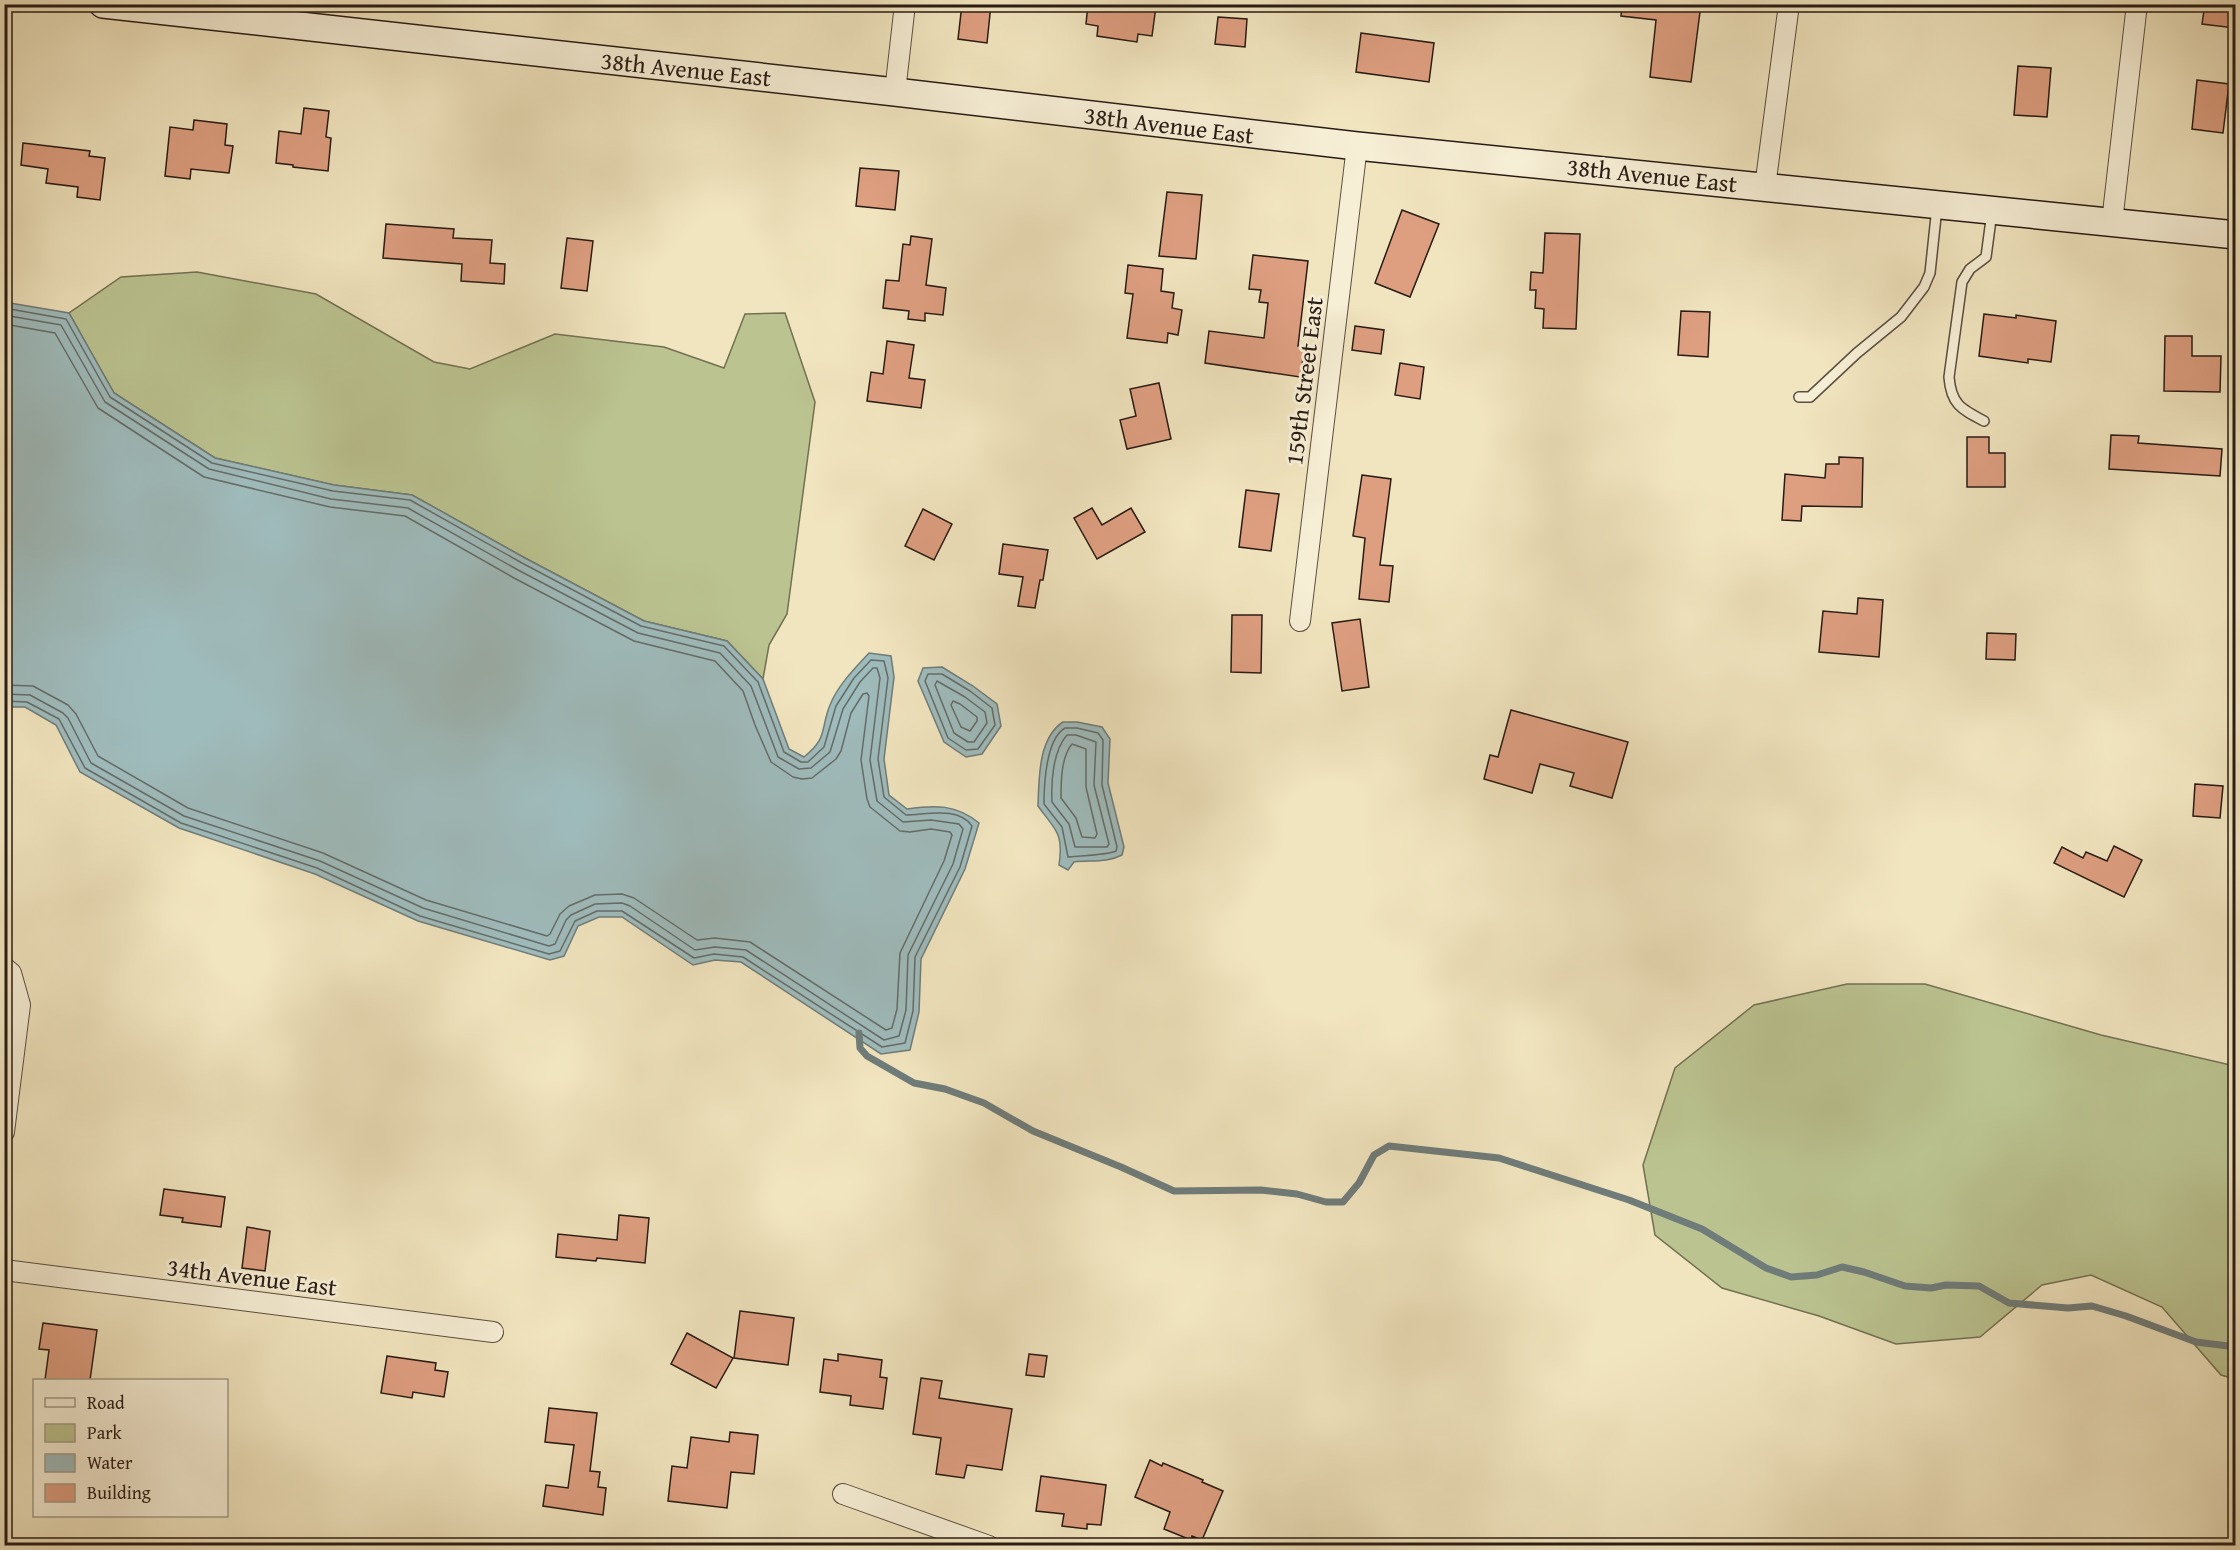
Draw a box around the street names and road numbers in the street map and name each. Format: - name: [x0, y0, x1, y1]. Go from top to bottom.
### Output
- street label: 38th Avenue East: [599, 43, 773, 95]
- street label: 38th Avenue East: [1082, 97, 1256, 153]
- street label: 38th Avenue East: [1565, 149, 1739, 201]
- street label: 159th Street East: [1276, 294, 1332, 467]
- street label: 34th Avenue East: [165, 1249, 339, 1305]

